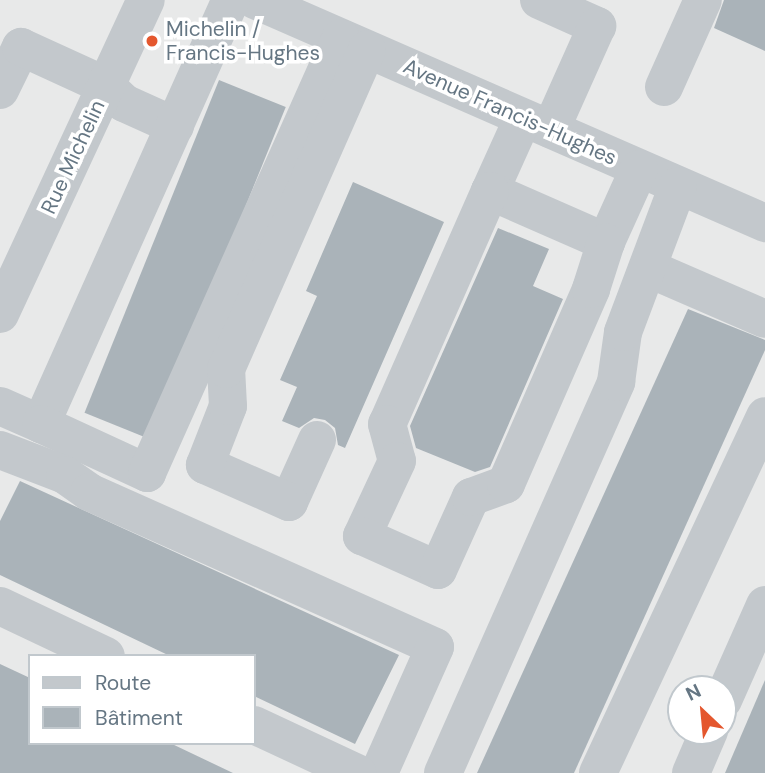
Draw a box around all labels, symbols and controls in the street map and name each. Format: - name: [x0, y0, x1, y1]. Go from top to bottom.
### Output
- place label: Michelin / Francis-Hughes: [166, 16, 320, 66]
- marker: Michelin / Francis-Hughes: [144, 33, 160, 49]
- street label: Avenue Francis-Hughes: [399, 54, 621, 170]
- street label: Rue Michelin: [36, 96, 110, 218]
- legend: [28, 654, 256, 745]
- text: Route: [95, 669, 151, 697]
- north arrow: [667, 675, 737, 745]
- text: N: [682, 678, 705, 707]
- text: Bâtiment: [95, 704, 183, 732]

